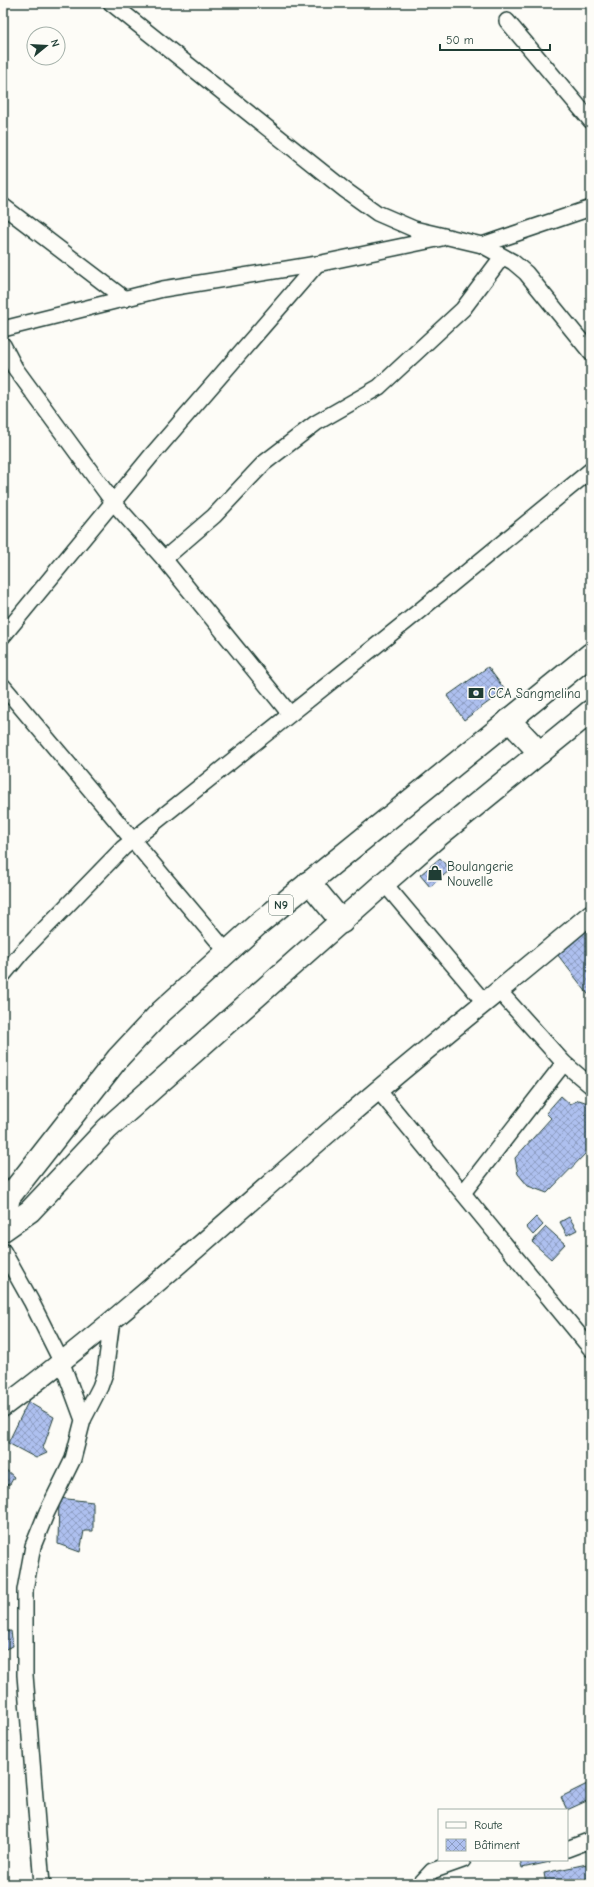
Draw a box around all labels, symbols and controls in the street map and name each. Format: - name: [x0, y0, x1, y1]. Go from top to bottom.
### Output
- north arrow: [26, 26, 66, 66]
- scale bar: [440, 26, 550, 52]
- text: 50 m: [446, 33, 474, 47]
- text: N: [48, 38, 62, 48]
- bank icon: CCA Sangmelina: [467, 684, 485, 702]
- place label: CCA Sangmelina: [488, 686, 581, 701]
- place label: Boulangerie Nouvelle: [447, 859, 514, 889]
- shop icon: Boulangerie Nouvelle: [426, 864, 444, 882]
- road number: N9: [269, 895, 293, 915]
- legend: [438, 1809, 568, 1861]
- text: Route: [474, 1818, 503, 1832]
- text: Bâtiment: [474, 1838, 520, 1852]

